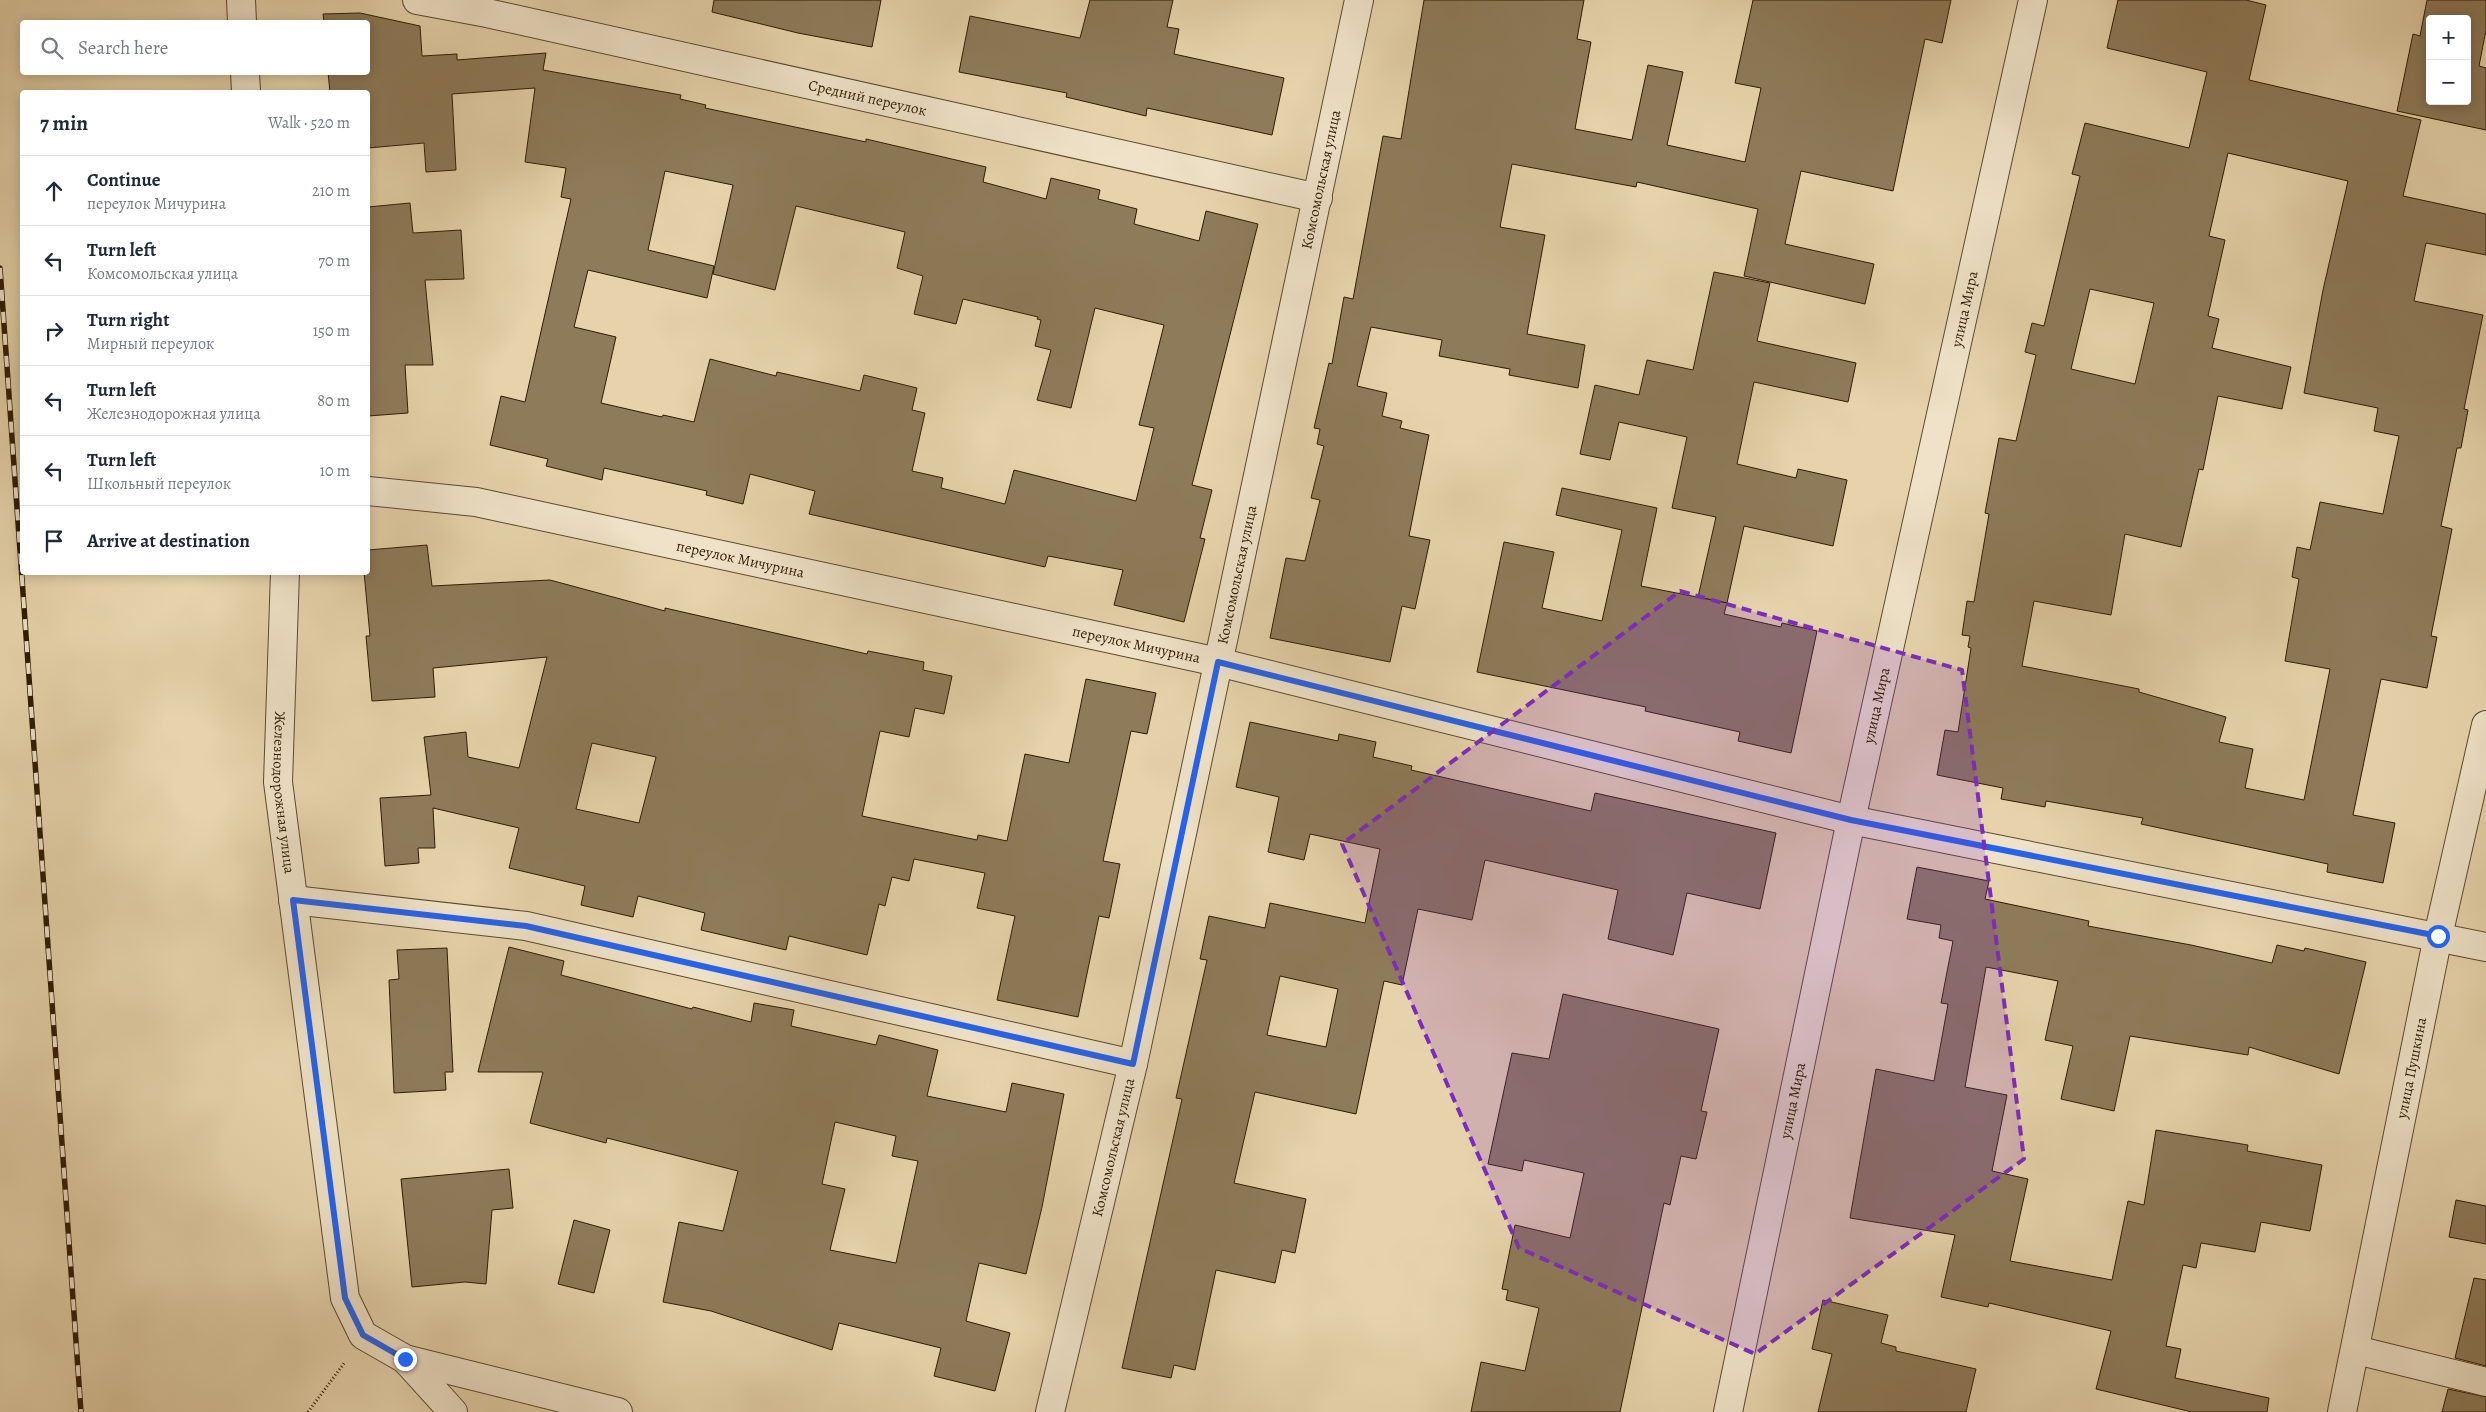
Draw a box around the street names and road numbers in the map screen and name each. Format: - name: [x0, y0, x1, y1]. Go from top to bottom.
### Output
- street label: Средний переулок: [806, 75, 929, 121]
- street label: Комсомольская улица: [1296, 108, 1345, 251]
- street label: улица Мира: [1946, 269, 1983, 350]
- street label: Комсомольская улица: [1212, 503, 1261, 646]
- street label: переулок Мичурина: [675, 535, 806, 583]
- street label: переулок Мичурина: [1070, 621, 1202, 668]
- street label: улица Мира: [1858, 665, 1895, 746]
- street label: Железнодорожная улица: [268, 711, 300, 875]
- street label: улица Пушкина: [2391, 1015, 2431, 1121]
- street label: улица Мира: [1775, 1061, 1810, 1142]
- street label: Комсомольская улица: [1087, 1076, 1139, 1219]

